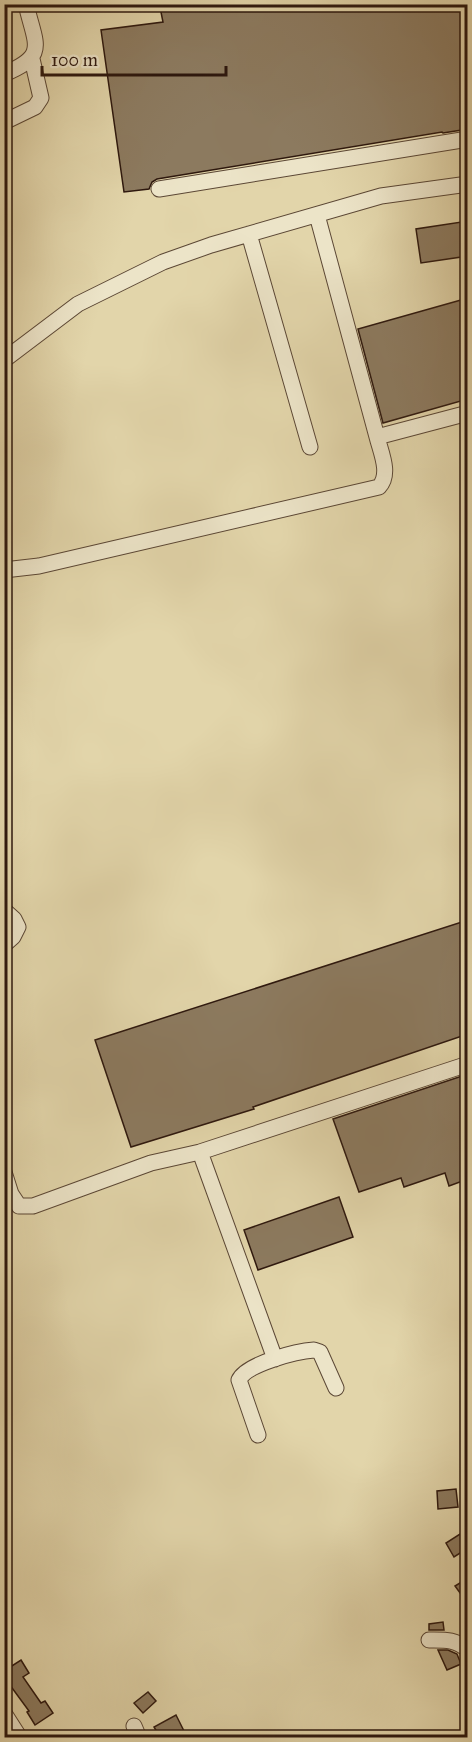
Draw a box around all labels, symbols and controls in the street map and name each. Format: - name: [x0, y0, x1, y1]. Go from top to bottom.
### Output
- scale bar: [42, 39, 226, 77]
- text: 100 m: [51, 49, 98, 71]

